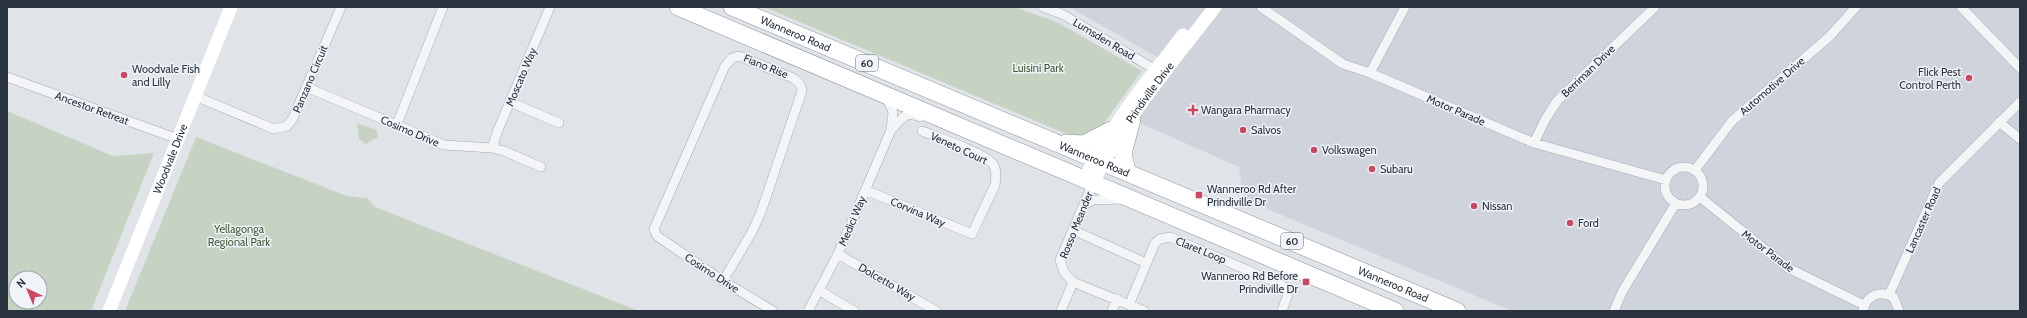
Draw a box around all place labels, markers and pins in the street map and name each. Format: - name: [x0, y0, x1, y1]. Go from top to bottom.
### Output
- place label: Woodvale Fish and Lilly: [132, 62, 200, 89]
- place label: Flick Pest Control Perth: [1899, 65, 1961, 92]
- marker: Woodvale Fish and Lilly: [119, 70, 129, 80]
- marker: Flick Pest Control Perth: [1964, 73, 1974, 83]
- place label: Wangara Pharmacy: [1201, 103, 1291, 117]
- marker: Wangara Pharmacy: [1188, 105, 1198, 115]
- place label: Salvos: [1251, 123, 1282, 137]
- marker: Salvos: [1238, 125, 1248, 135]
- place label: Volkswagen: [1322, 143, 1377, 157]
- marker: Volkswagen: [1309, 145, 1319, 155]
- place label: Subaru: [1380, 162, 1413, 176]
- marker: Subaru: [1367, 164, 1377, 174]
- place label: Wanneroo Rd After Prindiville Dr: [1207, 182, 1297, 209]
- marker: Wanneroo Rd After Prindiville Dr: [1194, 190, 1204, 200]
- place label: Nissan: [1482, 199, 1513, 213]
- marker: Nissan: [1469, 201, 1479, 211]
- place label: Ford: [1578, 216, 1599, 230]
- marker: Ford: [1565, 218, 1575, 228]
- place label: Wanneroo Rd Before Prindiville Dr: [1201, 269, 1299, 296]
- marker: Wanneroo Rd Before Prindiville Dr: [1301, 277, 1311, 287]

